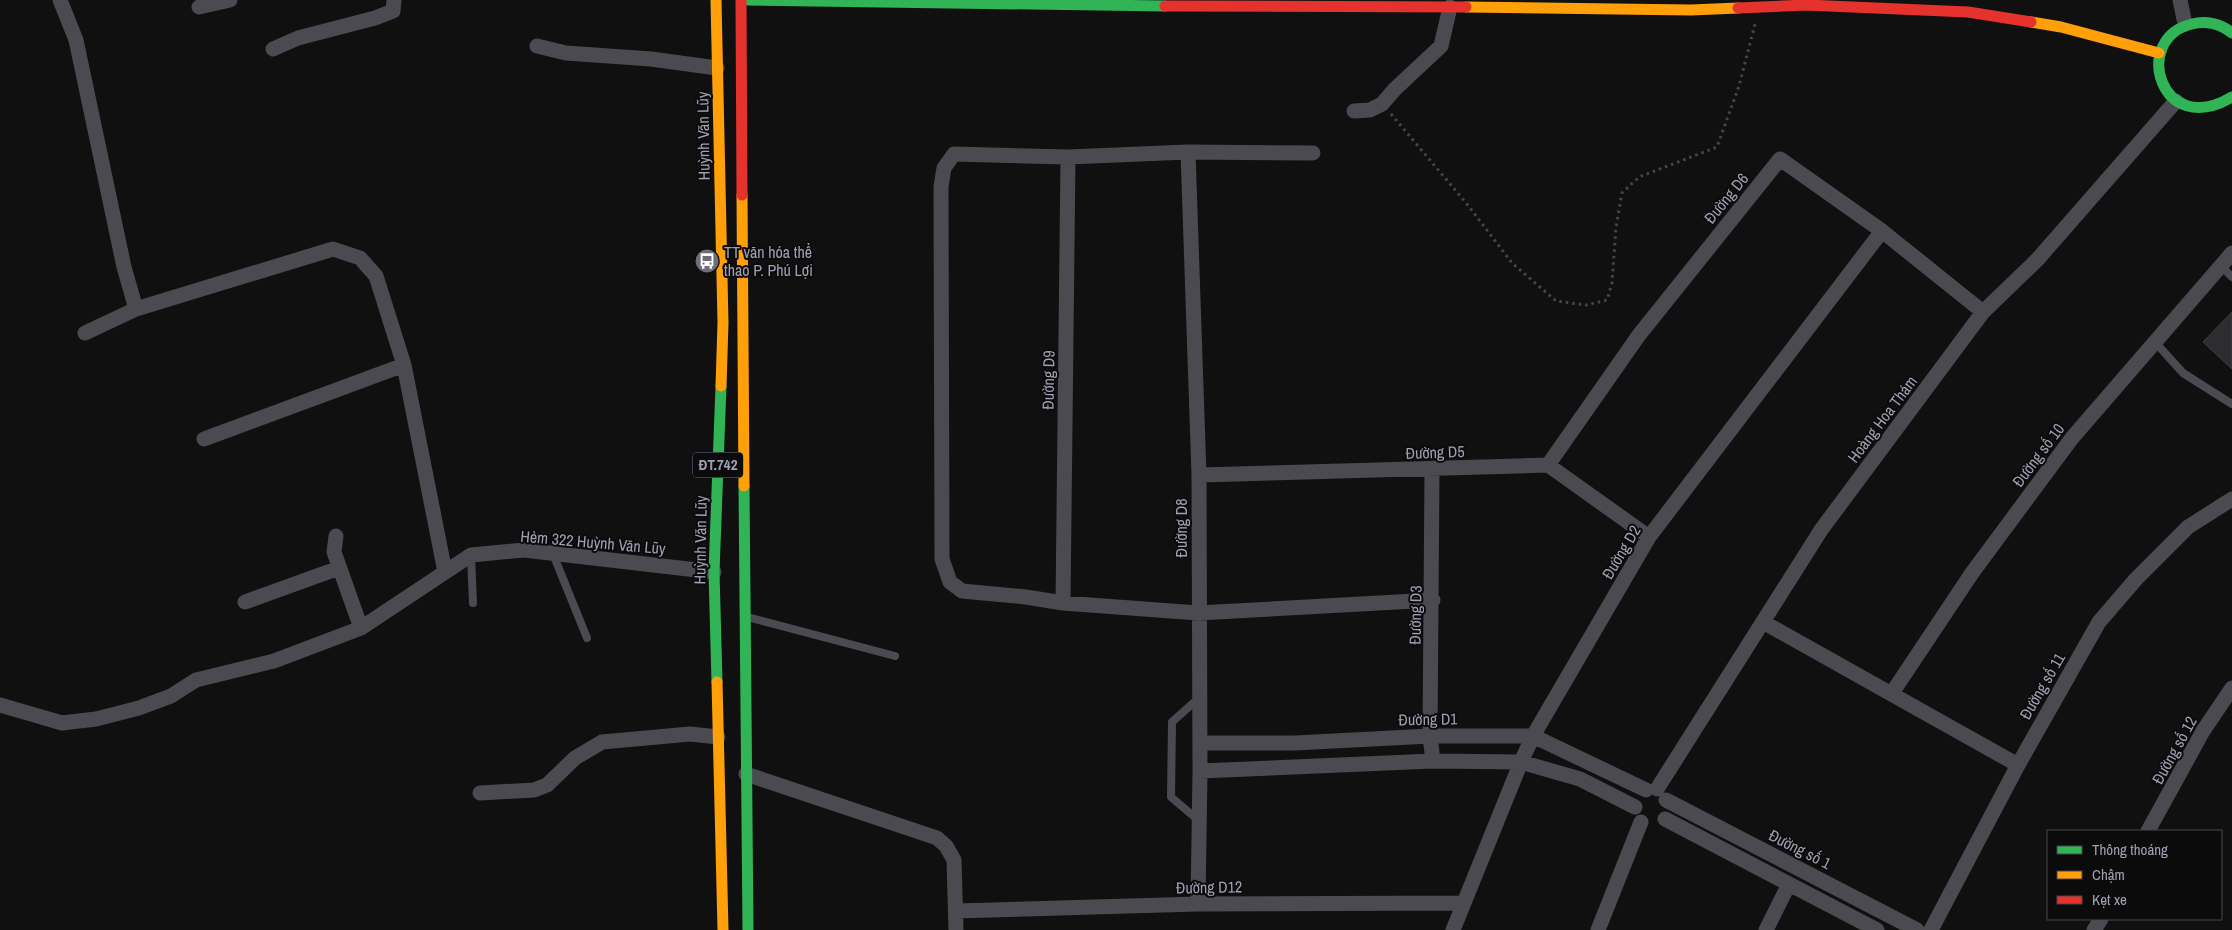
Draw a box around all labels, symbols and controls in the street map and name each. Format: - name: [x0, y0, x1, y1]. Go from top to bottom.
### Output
- street label: Huỳnh Văn Lũy: [691, 91, 715, 181]
- street label: Đường D6: [1699, 168, 1753, 228]
- place label: TT văn hóa thể thao P. Phú Lợi: [724, 241, 813, 281]
- bus stop icon: TT văn hóa thể thao P. Phú Lợi: [694, 248, 720, 274]
- street label: Đường D9: [1036, 350, 1060, 410]
- street label: Hoàng Hoa Thám: [1842, 371, 1922, 467]
- street label: Đường số 10: [2007, 419, 2069, 491]
- street label: Đường D5: [1405, 440, 1465, 464]
- road number: ĐT.742: [693, 452, 743, 478]
- street label: Huỳnh Văn Lũy: [688, 495, 712, 585]
- street label: Đường D8: [1170, 498, 1192, 558]
- street label: Đường D2: [1596, 521, 1646, 583]
- street label: Hẻm 322 Huỳnh Văn Lũy: [519, 525, 667, 559]
- street label: Đường D3: [1403, 585, 1427, 645]
- street label: Đường số 11: [2014, 648, 2070, 723]
- street label: Đường D1: [1398, 707, 1458, 731]
- street label: Đường số 12: [2146, 712, 2202, 788]
- street label: Đường số 1: [1765, 824, 1836, 874]
- legend: [2047, 830, 2222, 920]
- text: Thông thoáng: [2092, 839, 2168, 860]
- text: Chậm: [2092, 864, 2125, 885]
- street label: Đường D12: [1176, 875, 1242, 899]
- text: Kẹt xe: [2092, 889, 2127, 910]

